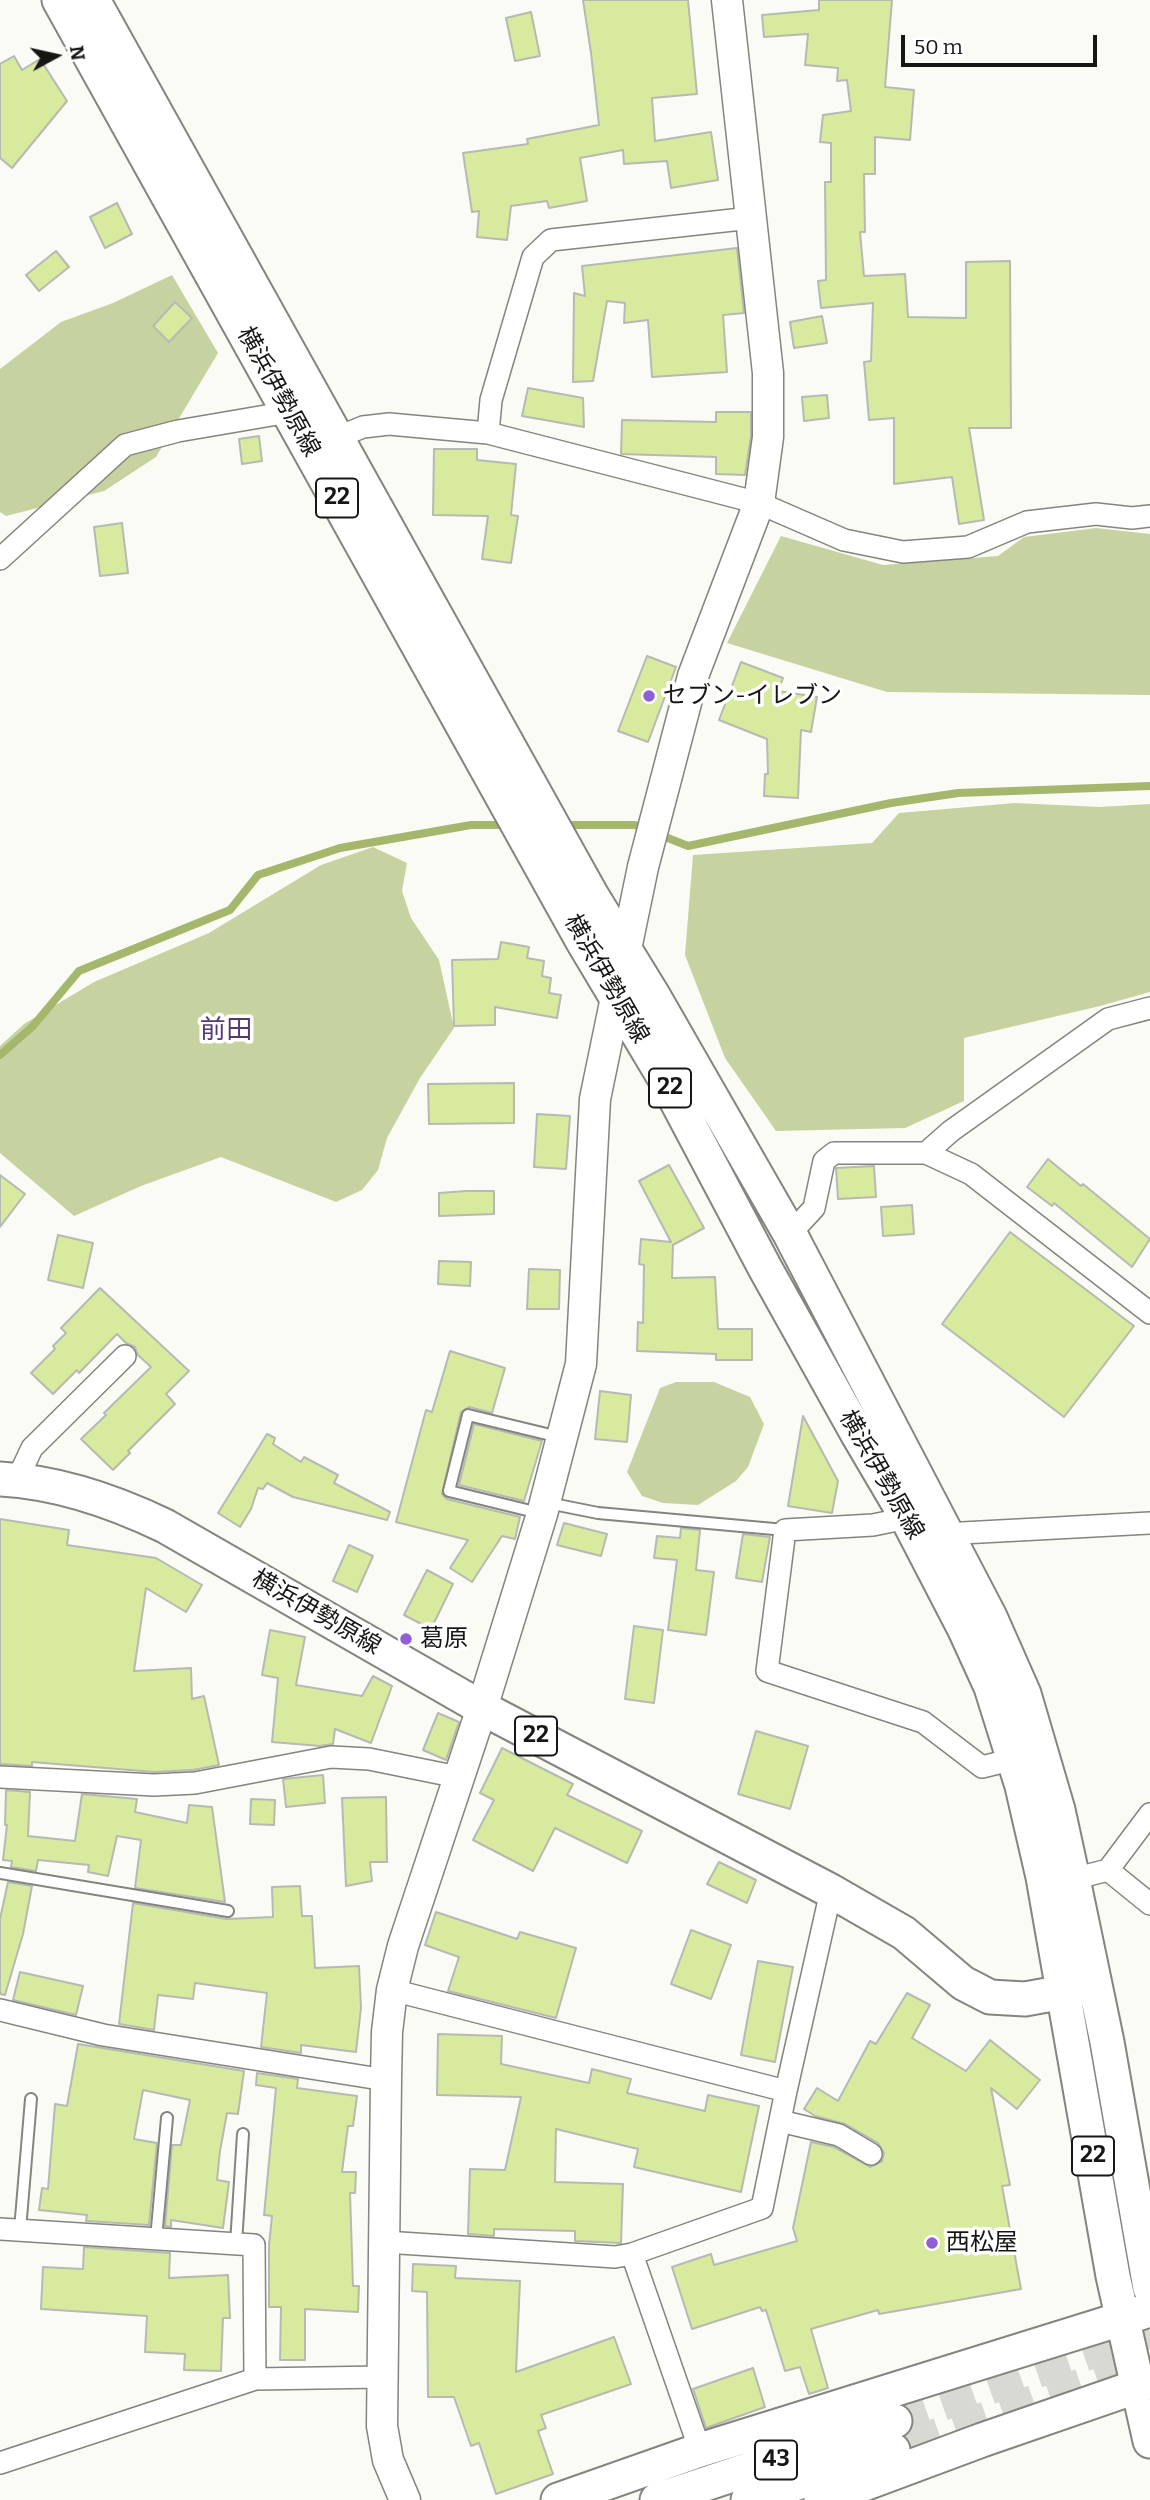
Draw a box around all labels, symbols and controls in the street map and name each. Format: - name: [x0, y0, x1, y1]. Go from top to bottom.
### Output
- north arrow: [21, 21, 91, 91]
- scale bar: [905, 21, 1101, 65]
- text: 50 m: [914, 34, 963, 60]
- text: N: [65, 44, 90, 62]
- street label: 横浜伊勢原線: [230, 322, 326, 462]
- road number: 22: [316, 478, 358, 518]
- place label: セブン-イレブン: [663, 682, 842, 710]
- marker: セブン-イレブン: [641, 688, 657, 704]
- street label: 横浜伊勢原線: [558, 909, 654, 1049]
- district label: 前田: [200, 1015, 252, 1047]
- road number: 22: [649, 1068, 691, 1107]
- street label: 横浜伊勢原線: [833, 1405, 929, 1545]
- street label: 横浜伊勢原線: [246, 1565, 386, 1661]
- place label: 葛原: [420, 1625, 468, 1653]
- marker: 葛原: [398, 1631, 414, 1647]
- road number: 22: [515, 1716, 557, 1756]
- road number: 22: [1072, 2136, 1114, 2176]
- place label: 西松屋: [946, 2229, 1018, 2257]
- marker: 西松屋: [924, 2235, 940, 2251]
- road number: 43: [755, 2440, 797, 2480]

